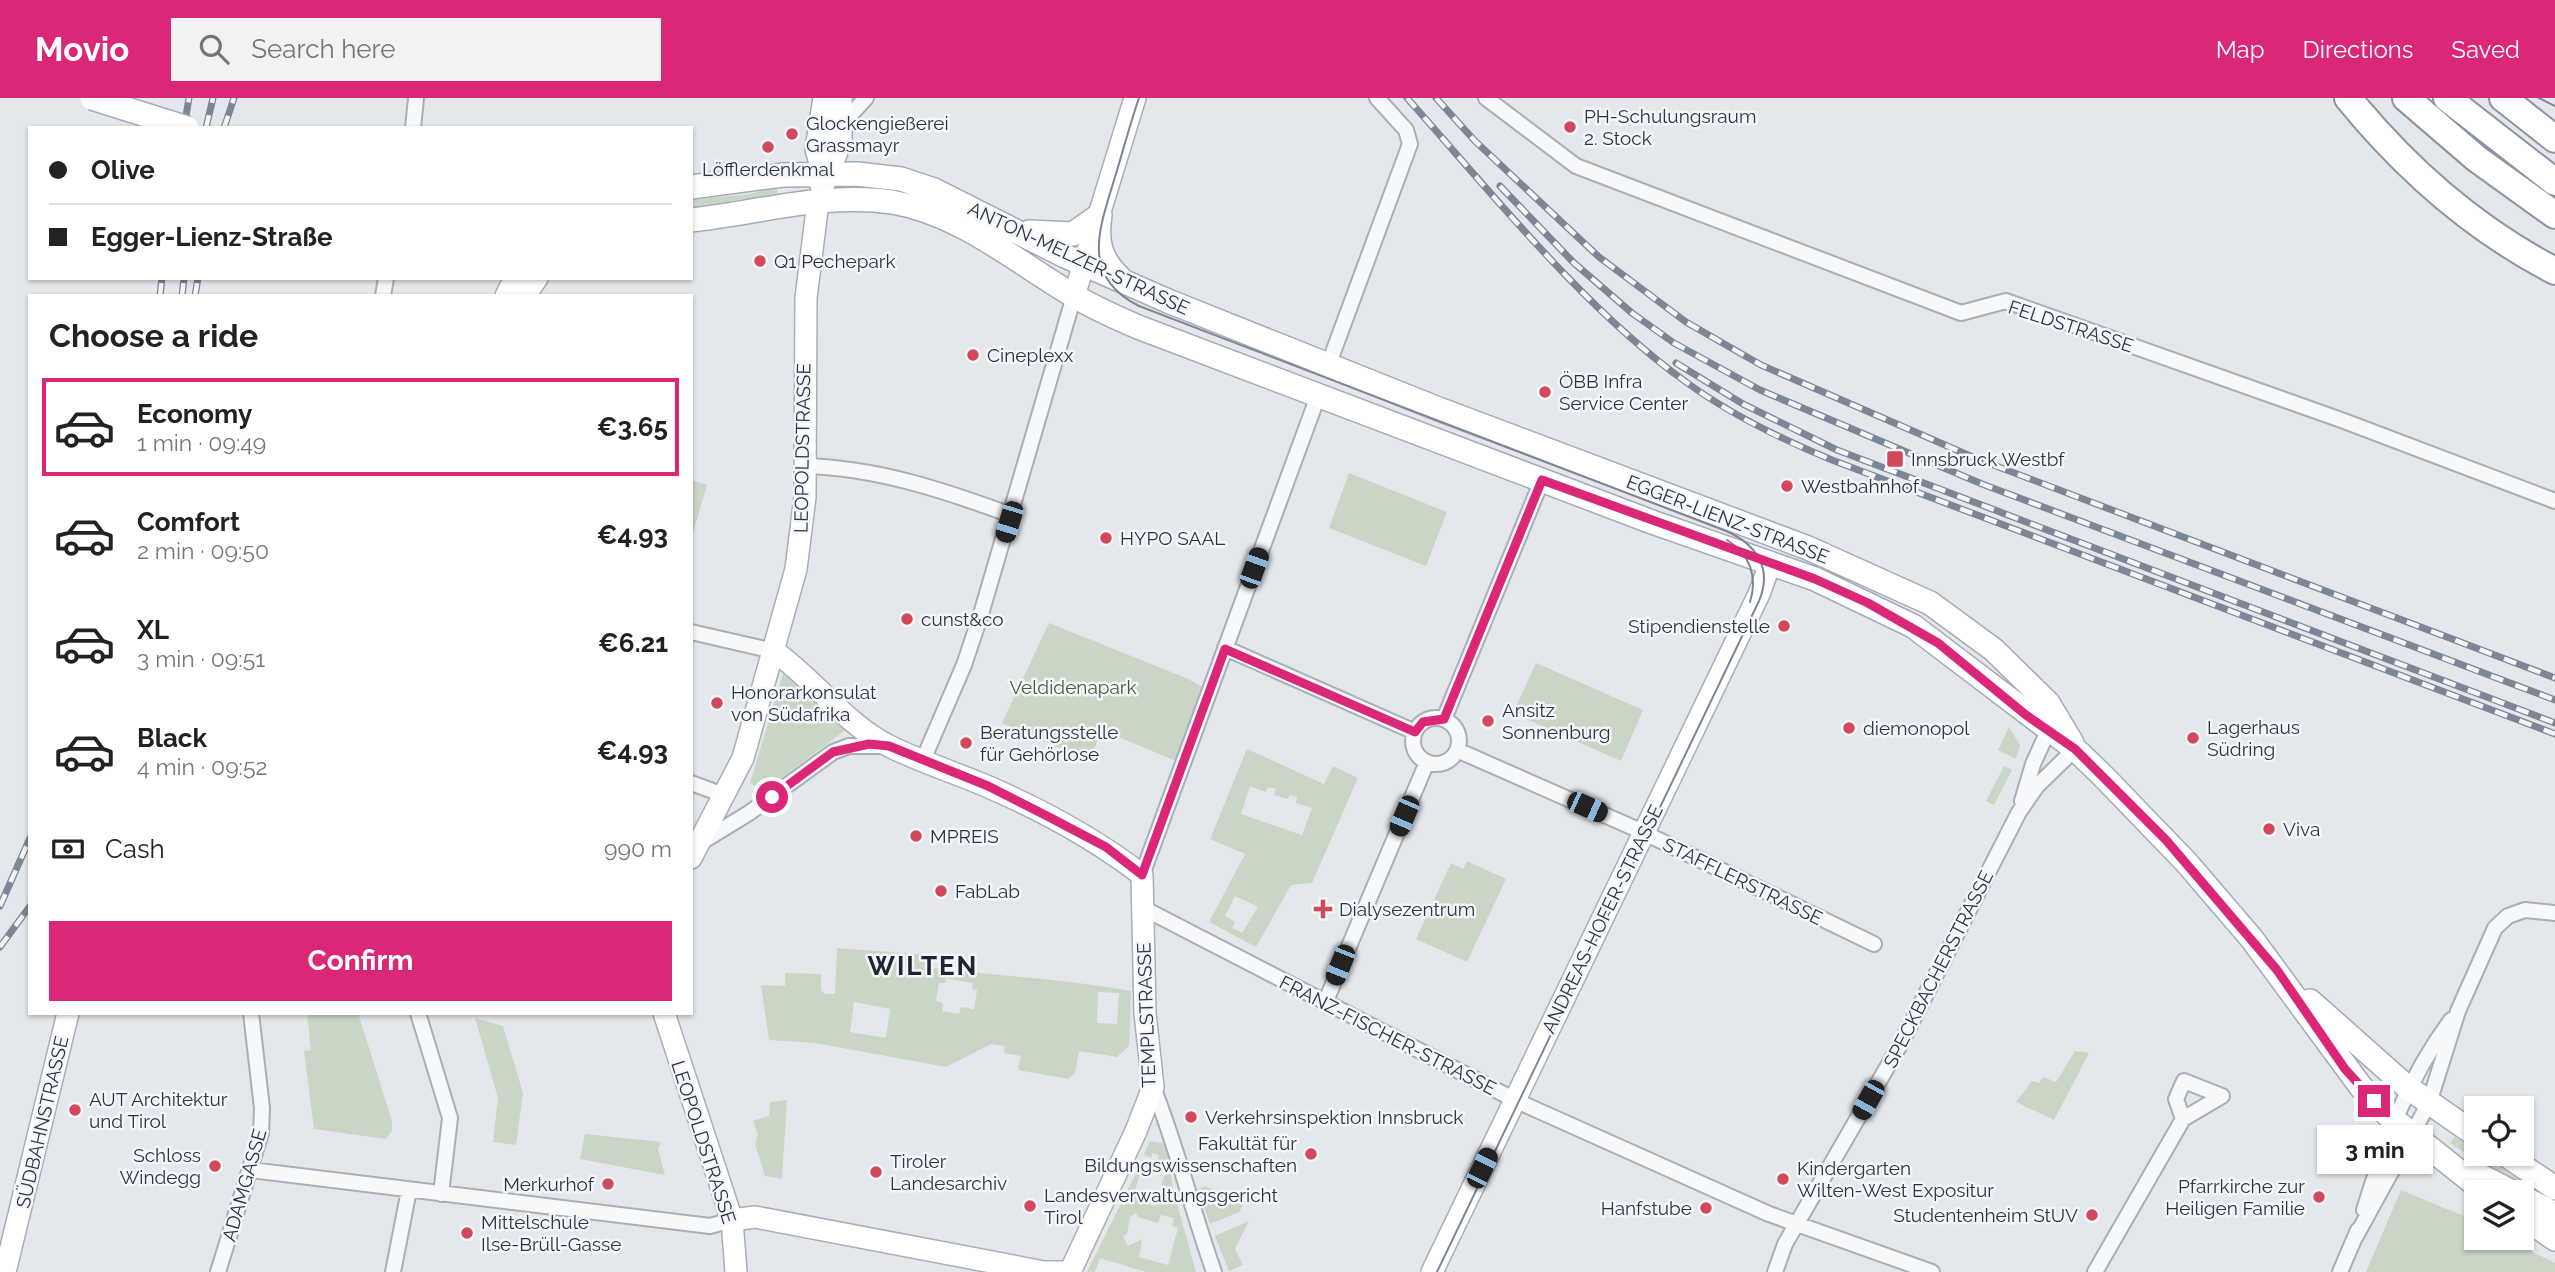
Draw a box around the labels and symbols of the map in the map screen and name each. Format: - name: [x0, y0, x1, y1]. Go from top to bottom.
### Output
- place label: PH-Schulungsraum 2. Stock: [1584, 105, 1756, 149]
- place label: Glockengießerei Grassmayr: [806, 112, 949, 156]
- marker: PH-Schulungsraum 2. Stock: [1562, 119, 1578, 135]
- marker: Glockengießerei Grassmayr: [784, 126, 800, 142]
- marker: Löfflerdenkmal: [760, 139, 776, 155]
- place label: Löfflerdenkmal: [702, 158, 835, 180]
- street label: ANTON-MELZER-STRASSE: [965, 197, 1193, 319]
- place label: Q1 Pechepark: [774, 250, 895, 272]
- marker: Q1 Pechepark: [752, 253, 768, 269]
- street label: FELDSTRASSE: [2006, 295, 2136, 357]
- place label: Cineplexx: [987, 344, 1074, 366]
- marker: Cineplexx: [965, 347, 981, 363]
- street label: LEOPOLDSTRASSE: [790, 363, 814, 533]
- place label: ÖBB Infra Service Center: [1559, 370, 1688, 414]
- marker: ÖBB Infra Service Center: [1537, 384, 1553, 400]
- place label: Innsbruck Westbf: [1911, 448, 2065, 470]
- marker: Innsbruck Westbf: [1885, 449, 1905, 469]
- street label: EGGER-LIENZ-STRASSE: [1624, 470, 1832, 568]
- place label: Westbahnhof: [1801, 475, 1920, 497]
- marker: Westbahnhof: [1779, 478, 1795, 494]
- car: [993, 499, 1026, 545]
- place label: HYPO SAAL: [1120, 527, 1225, 549]
- marker: HYPO SAAL: [1098, 530, 1114, 546]
- car: [1237, 545, 1272, 591]
- place label: cunst&co: [921, 608, 1004, 630]
- marker: cunst&co: [899, 611, 915, 627]
- place label: Stipendienstelle: [1628, 615, 1770, 637]
- marker: Stipendienstelle: [1776, 618, 1792, 634]
- park label: Veldidenapark: [1009, 676, 1137, 698]
- place label: Honorarkonsulat von Südafrika: [731, 681, 877, 725]
- marker: Honorarkonsulat von Südafrika: [709, 695, 725, 711]
- place label: Ansitz Sonnenburg: [1502, 699, 1610, 743]
- marker: Ansitz Sonnenburg: [1480, 713, 1496, 729]
- place label: Lagerhaus Südring: [2207, 716, 2300, 760]
- place label: diemonopol: [1863, 717, 1970, 739]
- marker: diemonopol: [1841, 720, 1857, 736]
- place label: Beratungsstelle für Gehörlose: [980, 721, 1118, 765]
- marker: Lagerhaus Südring: [2185, 730, 2201, 746]
- marker: Beratungsstelle für Gehörlose: [958, 735, 974, 751]
- route start: [756, 781, 788, 813]
- car: [1564, 789, 1611, 825]
- car: [1387, 793, 1422, 839]
- street label: ANDREAS-HOFER-STRASSE: [1537, 801, 1667, 1037]
- place label: Viva: [2283, 818, 2320, 840]
- marker: Viva: [2261, 821, 2277, 837]
- place label: MPREIS: [930, 825, 999, 847]
- marker: MPREIS: [908, 828, 924, 844]
- street label: STAFFLERSTRASSE: [1660, 833, 1826, 929]
- street label: SPECKBACHERSTRASSE: [1879, 867, 1997, 1071]
- place label: FabLab: [955, 880, 1020, 902]
- marker: FabLab: [933, 883, 949, 899]
- place label: Dialysezentrum: [1339, 898, 1475, 920]
- marker: Dialysezentrum: [1313, 899, 1333, 919]
- street label: TEMPLSTRASSE: [1132, 942, 1160, 1088]
- car: [1323, 942, 1358, 988]
- district label: WILTEN: [868, 951, 978, 981]
- street label: FRANZ-FISCHER-STRASSE: [1276, 971, 1500, 1099]
- street label: SÜDBAHNSTRASSE: [11, 1034, 73, 1210]
- street label: LEOPOLDSTRASSE: [667, 1058, 741, 1226]
- car: [1849, 1077, 1888, 1123]
- route end: [2358, 1085, 2390, 1117]
- place label: AUT Architektur und Tirol: [89, 1088, 228, 1132]
- marker: AUT Architektur und Tirol: [67, 1102, 83, 1118]
- place label: Verkehrsinspektion Innsbruck: [1205, 1106, 1463, 1128]
- marker: Verkehrsinspektion Innsbruck: [1183, 1109, 1199, 1125]
- street label: ADAMGASSE: [217, 1126, 271, 1244]
- callout: 3 min: [2316, 1126, 2432, 1174]
- place label: Fakultät für Bildungswissenschaften: [1084, 1132, 1297, 1176]
- place label: Schloss Windegg: [119, 1144, 201, 1188]
- car: [1464, 1145, 1501, 1191]
- marker: Fakultät für Bildungswissenschaften: [1303, 1146, 1319, 1162]
- place label: Tiroler Landesarchiv: [890, 1150, 1007, 1194]
- place label: Kindergarten Wilten-West Expositur: [1797, 1157, 1994, 1201]
- marker: Schloss Windegg: [207, 1158, 223, 1174]
- marker: Tiroler Landesarchiv: [868, 1164, 884, 1180]
- marker: Kindergarten Wilten-West Expositur: [1775, 1171, 1791, 1187]
- place label: Merkurhof: [503, 1173, 595, 1195]
- place label: Pfarrkirche zur Heiligen Familie: [2165, 1175, 2305, 1219]
- marker: Merkurhof: [600, 1176, 616, 1192]
- place label: Landesverwaltungsgericht Tirol: [1044, 1184, 1279, 1228]
- marker: Pfarrkirche zur Heiligen Familie: [2311, 1189, 2327, 1205]
- place label: Hanfstube: [1601, 1197, 1692, 1219]
- marker: Landesverwaltungsgericht Tirol: [1022, 1198, 1038, 1214]
- marker: Hanfstube: [1698, 1200, 1714, 1216]
- place label: Studentenheim StUV: [1893, 1204, 2078, 1226]
- marker: Studentenheim StUV: [2084, 1207, 2100, 1223]
- place label: Mittelschule Ilse-Brüll-Gasse: [481, 1211, 621, 1255]
- marker: Mittelschule Ilse-Brüll-Gasse: [459, 1225, 475, 1241]

